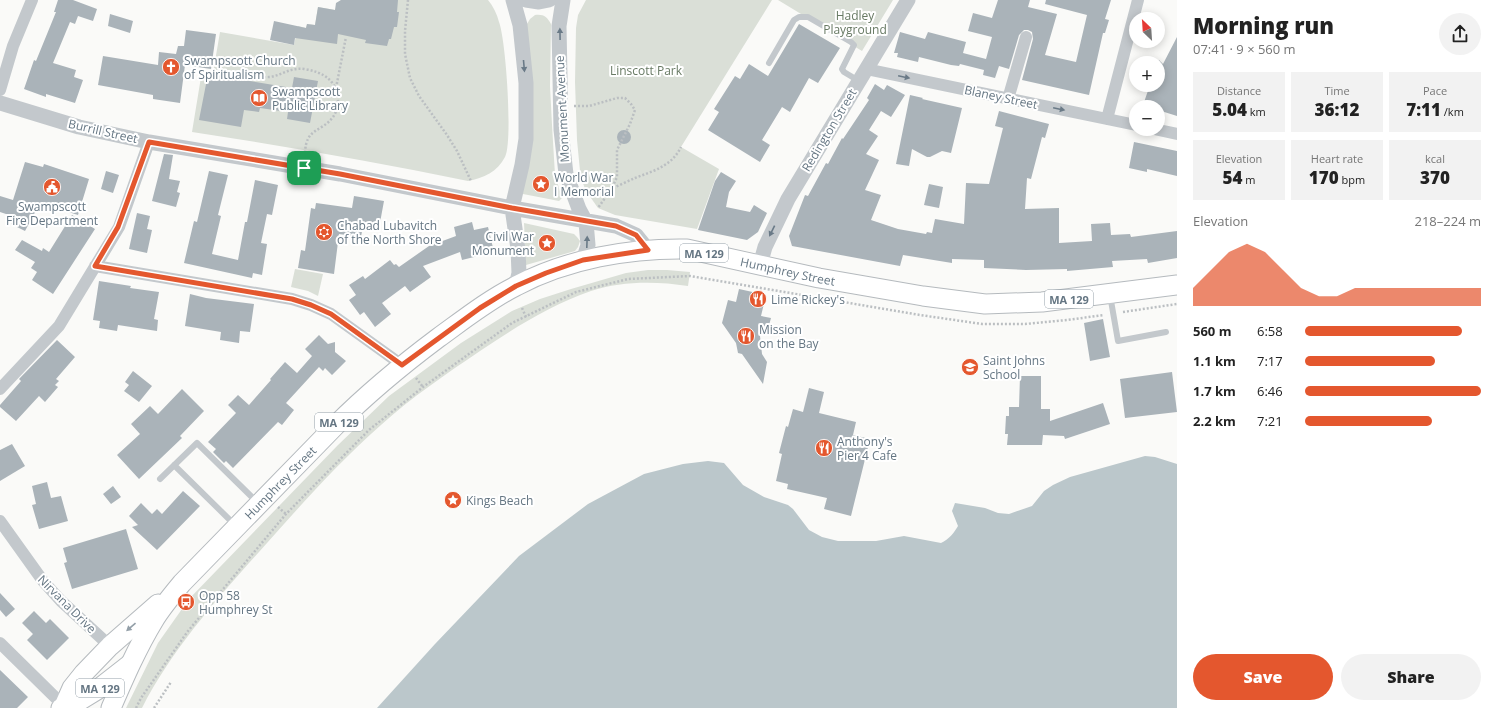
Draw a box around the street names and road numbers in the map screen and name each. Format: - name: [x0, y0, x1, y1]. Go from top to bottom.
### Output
- street label: Monument Avenue: [551, 55, 573, 163]
- street label: Blaney Street: [963, 81, 1039, 113]
- street label: Redington Street: [798, 85, 860, 175]
- street label: Burrill Street: [67, 115, 139, 147]
- road number: MA 129: [680, 244, 728, 262]
- street label: Humphrey Street: [739, 252, 836, 289]
- road number: MA 129: [1045, 290, 1093, 308]
- road number: MA 129: [315, 413, 363, 431]
- street label: Humphrey Street: [240, 442, 320, 523]
- street label: Nirvana Drive: [34, 571, 100, 637]
- road number: MA 129: [76, 679, 124, 697]

